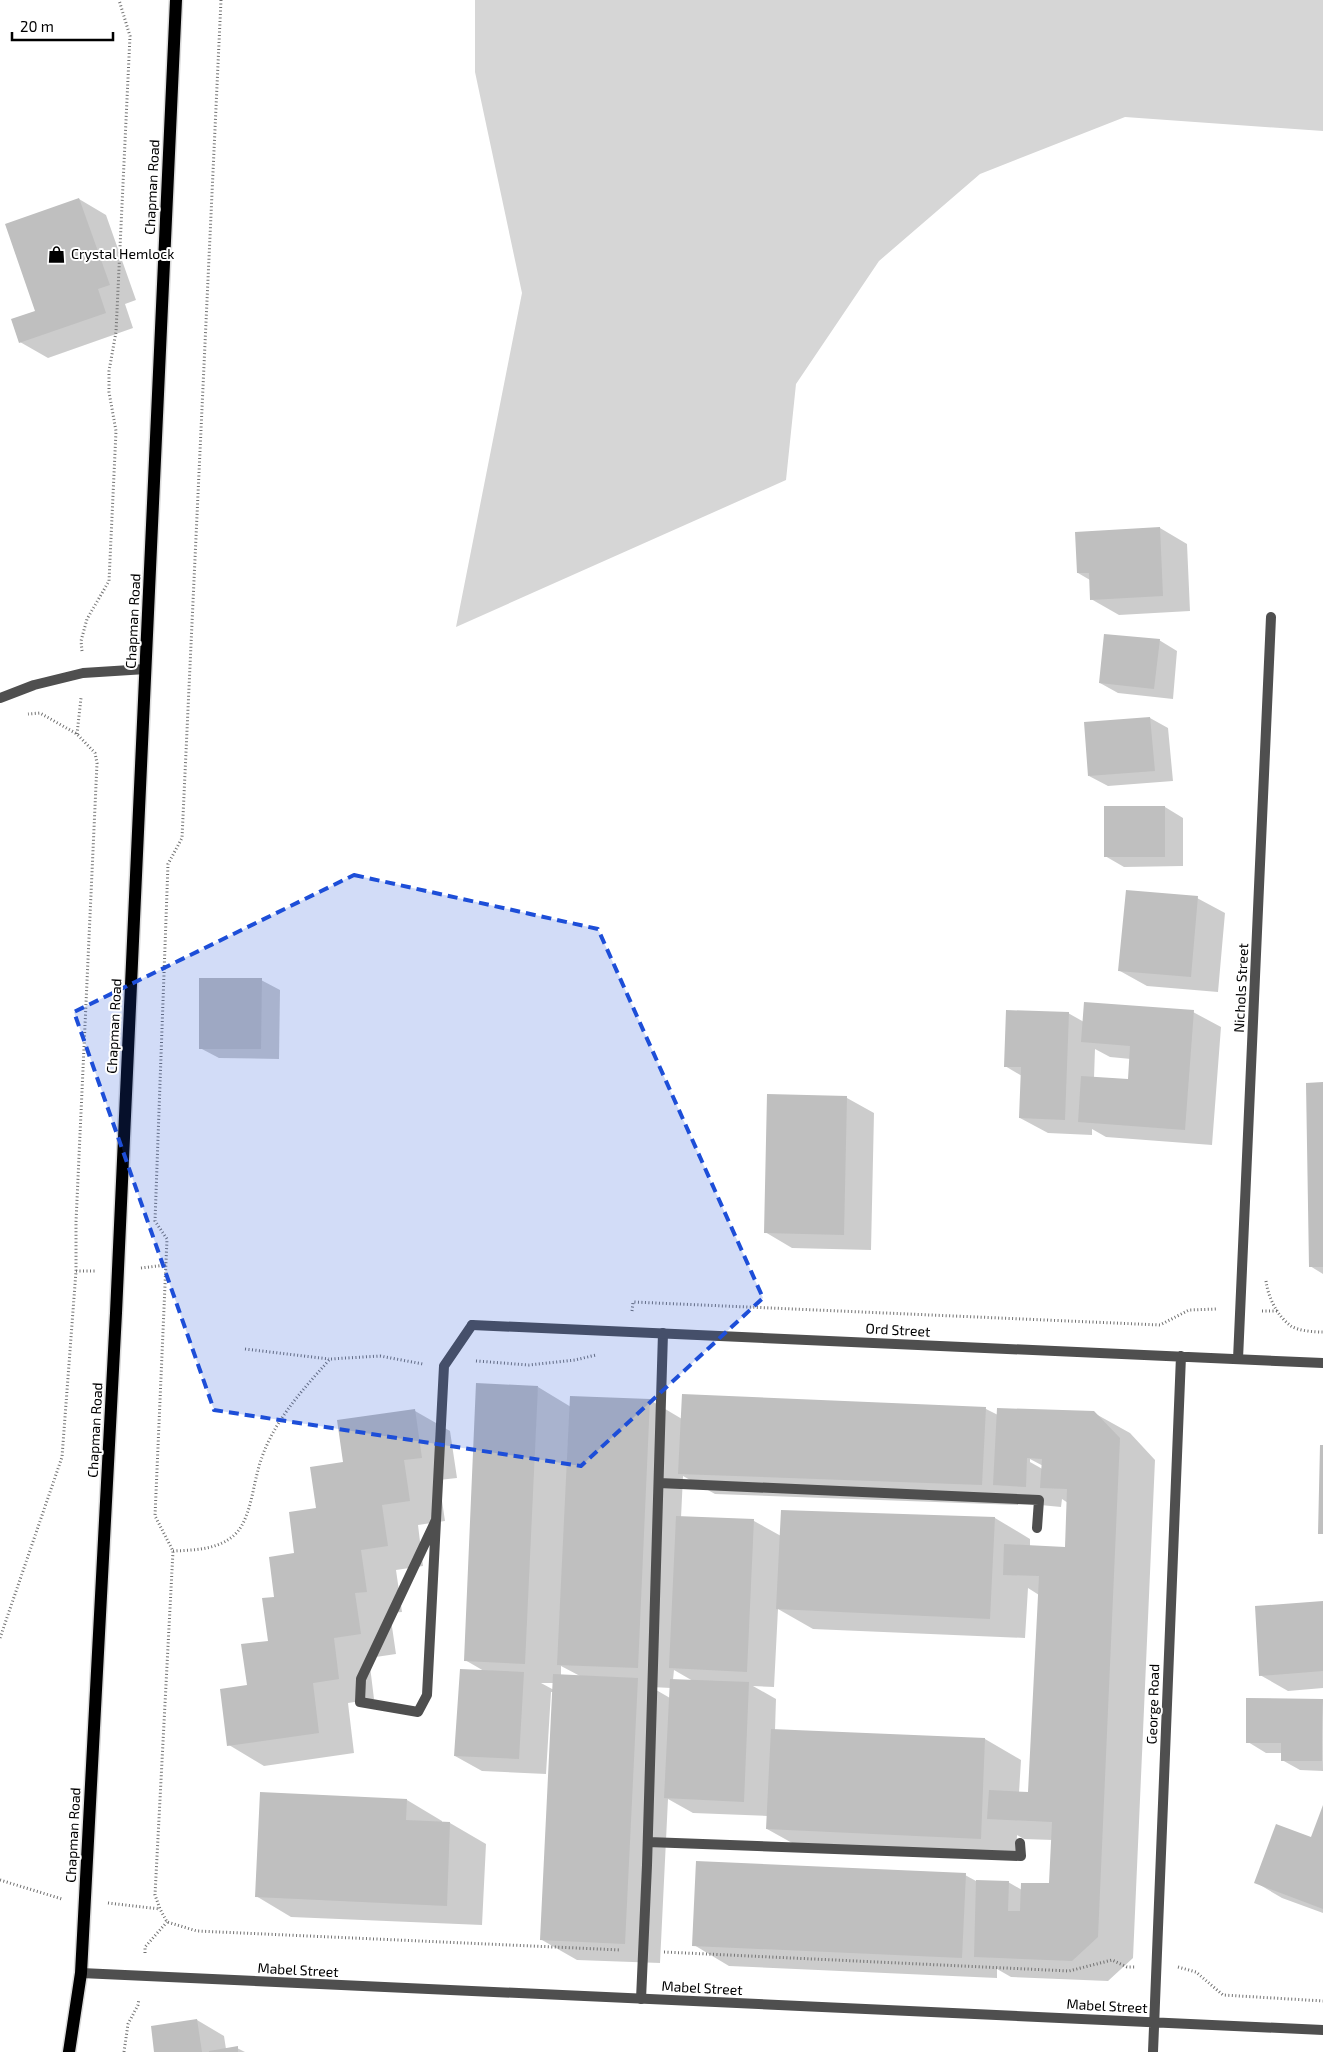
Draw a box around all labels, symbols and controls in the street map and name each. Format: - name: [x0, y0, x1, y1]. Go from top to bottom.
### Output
- scale bar: [12, 10, 114, 42]
- text: 20 m: [20, 17, 54, 35]
- street label: Chapman Road: [141, 139, 162, 235]
- shop icon: Crystal Hemlock: [47, 244, 67, 264]
- place label: Crystal Hemlock: [71, 245, 174, 262]
- street label: Chapman Road: [122, 573, 143, 669]
- street label: Nichols Street: [1230, 943, 1251, 1033]
- street label: Chapman Road: [103, 978, 124, 1074]
- street label: Ord Street: [865, 1319, 931, 1340]
- street label: Chapman Road: [84, 1382, 105, 1478]
- street label: George Road: [1143, 1663, 1162, 1744]
- street label: Chapman Road: [62, 1787, 83, 1883]
- street label: Mabel Street: [257, 1959, 339, 1980]
- street label: Mabel Street: [661, 1977, 743, 1998]
- street label: Mabel Street: [1066, 1995, 1148, 2016]

